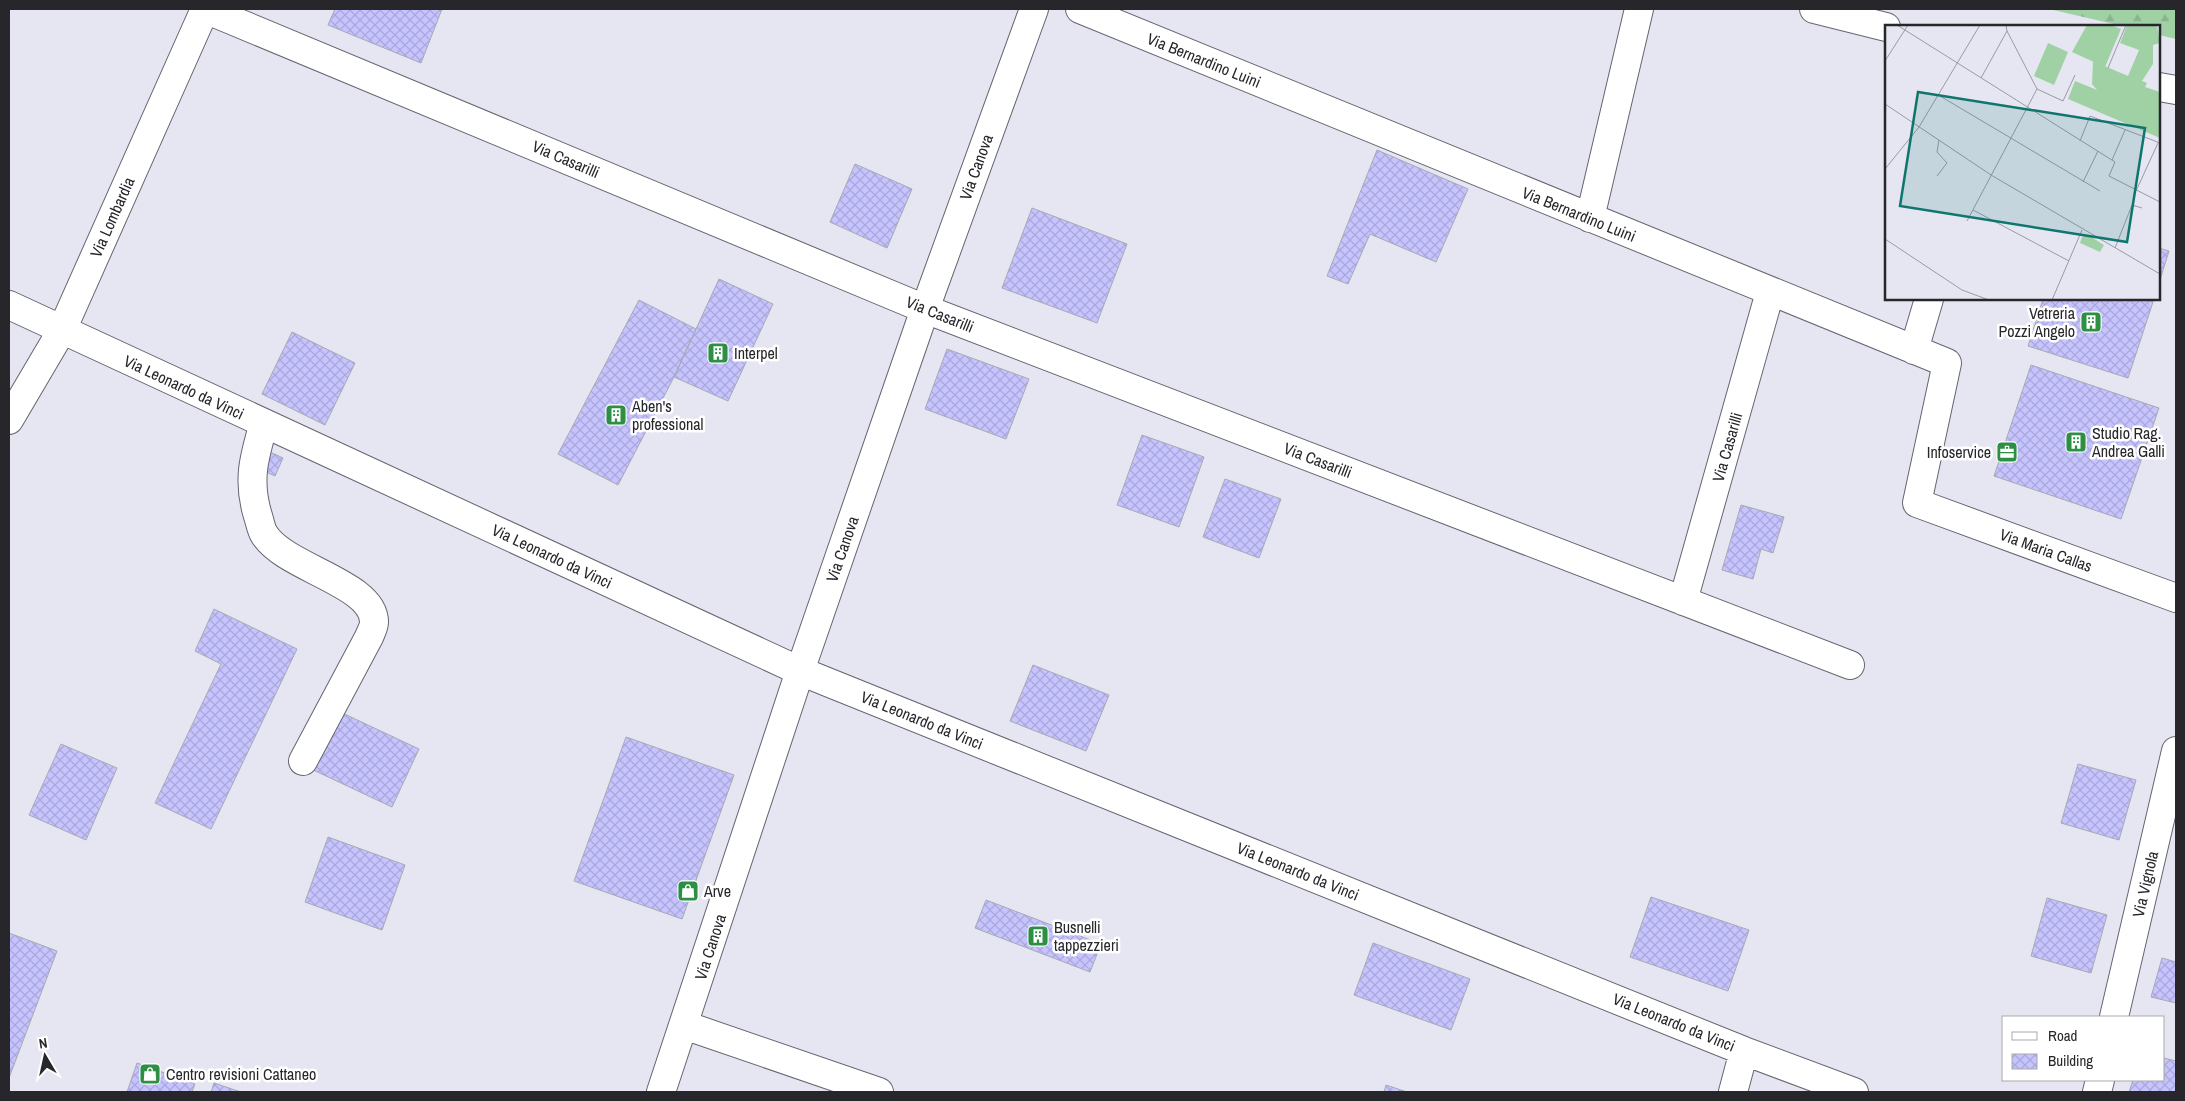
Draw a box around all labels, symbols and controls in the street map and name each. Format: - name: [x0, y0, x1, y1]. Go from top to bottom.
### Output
- inset map: [1885, 25, 2160, 300]
- street label: Via Bernardino Luini: [1144, 27, 1264, 93]
- street label: Via Canova: [954, 130, 998, 203]
- street label: Via Casarilli: [529, 135, 603, 183]
- street label: Via Lombardia: [84, 173, 140, 261]
- street label: Via Bernardino Luini: [1519, 181, 1639, 247]
- street label: Via Casarilli: [903, 290, 977, 338]
- place label: Vetreria Pozzi Angelo: [1998, 302, 2076, 342]
- building icon: Vetreria Pozzi Angelo: [2079, 310, 2103, 334]
- building icon: Interpel: [706, 341, 730, 365]
- place label: Interpel: [734, 342, 778, 364]
- street label: Via Leonardo da Vinci: [120, 350, 248, 424]
- place label: Aben's professional: [631, 395, 704, 435]
- building icon: Aben's professional: [604, 403, 628, 427]
- street label: Via Casarilli: [1707, 410, 1747, 484]
- place label: Studio Rag. Andrea Galli: [2091, 422, 2165, 462]
- building icon: Studio Rag. Andrea Galli: [2064, 430, 2088, 454]
- street label: Via Casarilli: [1281, 437, 1355, 483]
- office icon: Infoservice: [1995, 440, 2019, 464]
- place label: Infoservice: [1927, 441, 1991, 463]
- street label: Via Canova: [820, 512, 864, 585]
- street label: Via Leonardo da Vinci: [488, 519, 616, 593]
- street label: Via Maria Callas: [1997, 523, 2095, 577]
- street label: Via Leonardo da Vinci: [858, 685, 986, 755]
- street label: Via Leonardo da Vinci: [1234, 836, 1362, 906]
- street label: Via Vignola: [2127, 848, 2163, 919]
- shop icon: Arve: [676, 879, 700, 903]
- place label: Arve: [703, 880, 731, 902]
- street label: Via Canova: [689, 910, 731, 983]
- place label: Busnelli tappezzieri: [1054, 916, 1119, 956]
- building icon: Busnelli tappezzieri: [1026, 924, 1050, 948]
- street label: Via Leonardo da Vinci: [1610, 987, 1738, 1057]
- legend: [2002, 1016, 2165, 1081]
- text: Road: [2048, 1025, 2077, 1046]
- north arrow: [20, 1031, 70, 1081]
- text: N: [37, 1034, 48, 1053]
- text: Building: [2048, 1050, 2093, 1071]
- shop icon: Centro revisioni Cattaneo: [138, 1062, 162, 1086]
- place label: Centro revisioni Cattaneo: [166, 1063, 316, 1085]

